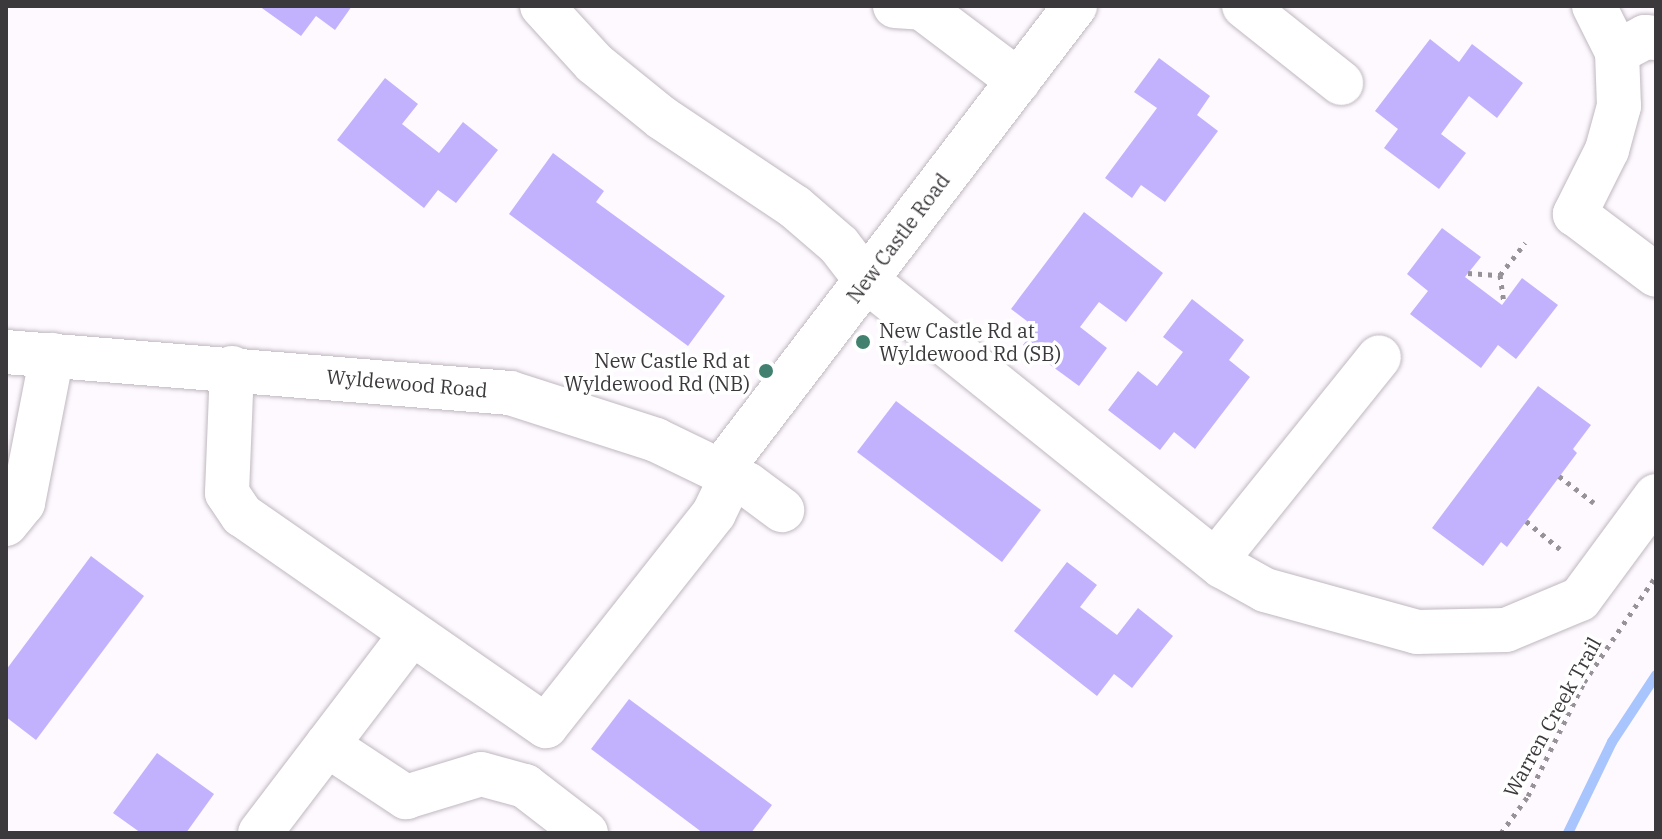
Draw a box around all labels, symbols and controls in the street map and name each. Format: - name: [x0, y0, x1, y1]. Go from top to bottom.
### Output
- street label: New Castle Road: [842, 169, 954, 307]
- place label: New Castle Rd at Wyldewood Rd (SB): [879, 318, 1061, 365]
- marker: New Castle Rd at Wyldewood Rd (SB): [854, 333, 872, 351]
- place label: New Castle Rd at Wyldewood Rd (NB): [564, 348, 750, 395]
- marker: New Castle Rd at Wyldewood Rd (NB): [757, 362, 775, 380]
- street label: Wyldewood Road: [325, 364, 489, 402]
- street label: Warren Creek Trail: [1498, 633, 1606, 801]

